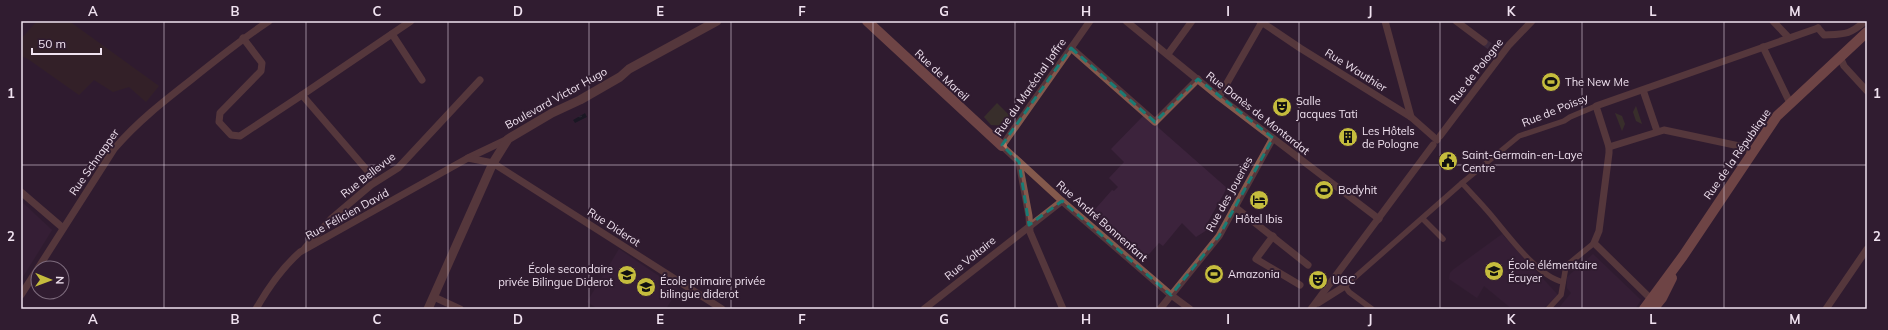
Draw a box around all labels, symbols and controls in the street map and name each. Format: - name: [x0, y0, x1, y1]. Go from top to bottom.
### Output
- text: A: [88, 3, 98, 19]
- text: B: [231, 3, 240, 19]
- text: C: [373, 3, 382, 19]
- text: D: [513, 3, 523, 19]
- text: E: [656, 3, 664, 19]
- text: F: [798, 3, 806, 19]
- text: G: [939, 3, 949, 19]
- text: H: [1081, 3, 1091, 19]
- text: I: [1226, 3, 1230, 19]
- text: J: [1368, 3, 1372, 19]
- text: K: [1507, 3, 1517, 19]
- text: L: [1649, 3, 1657, 19]
- text: M: [1789, 3, 1801, 19]
- scale bar: [32, 30, 101, 56]
- street label: Rue de Pologne: [1446, 35, 1506, 107]
- text: 50 m: [38, 36, 66, 51]
- street label: Rue du Maréchal Joffre: [991, 36, 1069, 138]
- street label: Rue Wauthier: [1322, 45, 1390, 95]
- street label: Rue de Mareil: [912, 46, 972, 104]
- street label: Boulevard Victor Hugo: [502, 64, 610, 132]
- street label: Rue Danès de Montardat: [1203, 68, 1313, 158]
- sports icon: The New Me: [1540, 71, 1562, 93]
- place label: The New Me: [1565, 75, 1629, 89]
- text: 1: [7, 85, 15, 101]
- text: 1: [1873, 85, 1881, 101]
- street label: Rue de Poissy: [1520, 90, 1591, 130]
- place label: Salle Jacques Tati: [1296, 94, 1358, 121]
- theatre icon: Salle Jacques Tati: [1271, 96, 1293, 118]
- street label: Rue de la République: [1700, 106, 1774, 202]
- place label: Les Hôtels de Pologne: [1362, 124, 1419, 151]
- street label: Rue Schnapper: [66, 126, 122, 198]
- building icon: Les Hôtels de Pologne: [1337, 126, 1359, 148]
- place label: Saint-Germain-en-Laye Centre: [1462, 148, 1583, 175]
- street label: Rue Bellevue: [338, 149, 398, 201]
- public building icon: Saint-Germain-en-Laye Centre: [1437, 150, 1459, 172]
- street label: Rue des Joueries: [1203, 154, 1255, 234]
- street label: Rue André Bonnenfant: [1053, 178, 1151, 265]
- sports icon: Bodyhit: [1313, 179, 1335, 201]
- place label: Bodyhit: [1338, 183, 1377, 197]
- street label: Rue Félicien David: [303, 185, 391, 243]
- hotel icon: Hôtel Ibis: [1248, 189, 1270, 211]
- street label: Rue Diderot: [585, 205, 643, 249]
- place label: Hôtel Ibis: [1235, 212, 1283, 226]
- text: 2: [7, 228, 15, 244]
- text: 2: [1873, 228, 1881, 244]
- street label: Rue Voltaire: [942, 233, 998, 283]
- place label: École élémentaire Écuyer: [1508, 258, 1597, 285]
- north arrow: [30, 260, 70, 300]
- school or university icon: École élémentaire Écuyer: [1483, 260, 1505, 282]
- place label: École secondaire privée Bilingue Diderot: [498, 262, 613, 289]
- sports icon: Amazonia: [1203, 263, 1225, 285]
- school or university icon: École secondaire privée Bilingue Diderot: [616, 264, 638, 286]
- place label: Amazonia: [1228, 267, 1280, 281]
- theatre icon: UGC: [1307, 269, 1329, 291]
- place label: UGC: [1332, 273, 1356, 287]
- place label: École primaire privée bilingue diderot: [660, 274, 765, 301]
- text: N: [53, 276, 67, 284]
- school or university icon: École primaire privée bilingue diderot: [635, 276, 657, 298]
- text: A: [88, 311, 98, 327]
- text: B: [231, 311, 240, 327]
- text: C: [373, 311, 382, 327]
- text: D: [513, 311, 523, 327]
- text: E: [656, 311, 664, 327]
- text: F: [798, 311, 806, 327]
- text: G: [939, 311, 949, 327]
- text: H: [1081, 311, 1091, 327]
- text: I: [1226, 311, 1230, 327]
- text: J: [1368, 311, 1372, 327]
- text: K: [1507, 311, 1517, 327]
- text: L: [1649, 311, 1657, 327]
- text: M: [1789, 311, 1801, 327]

